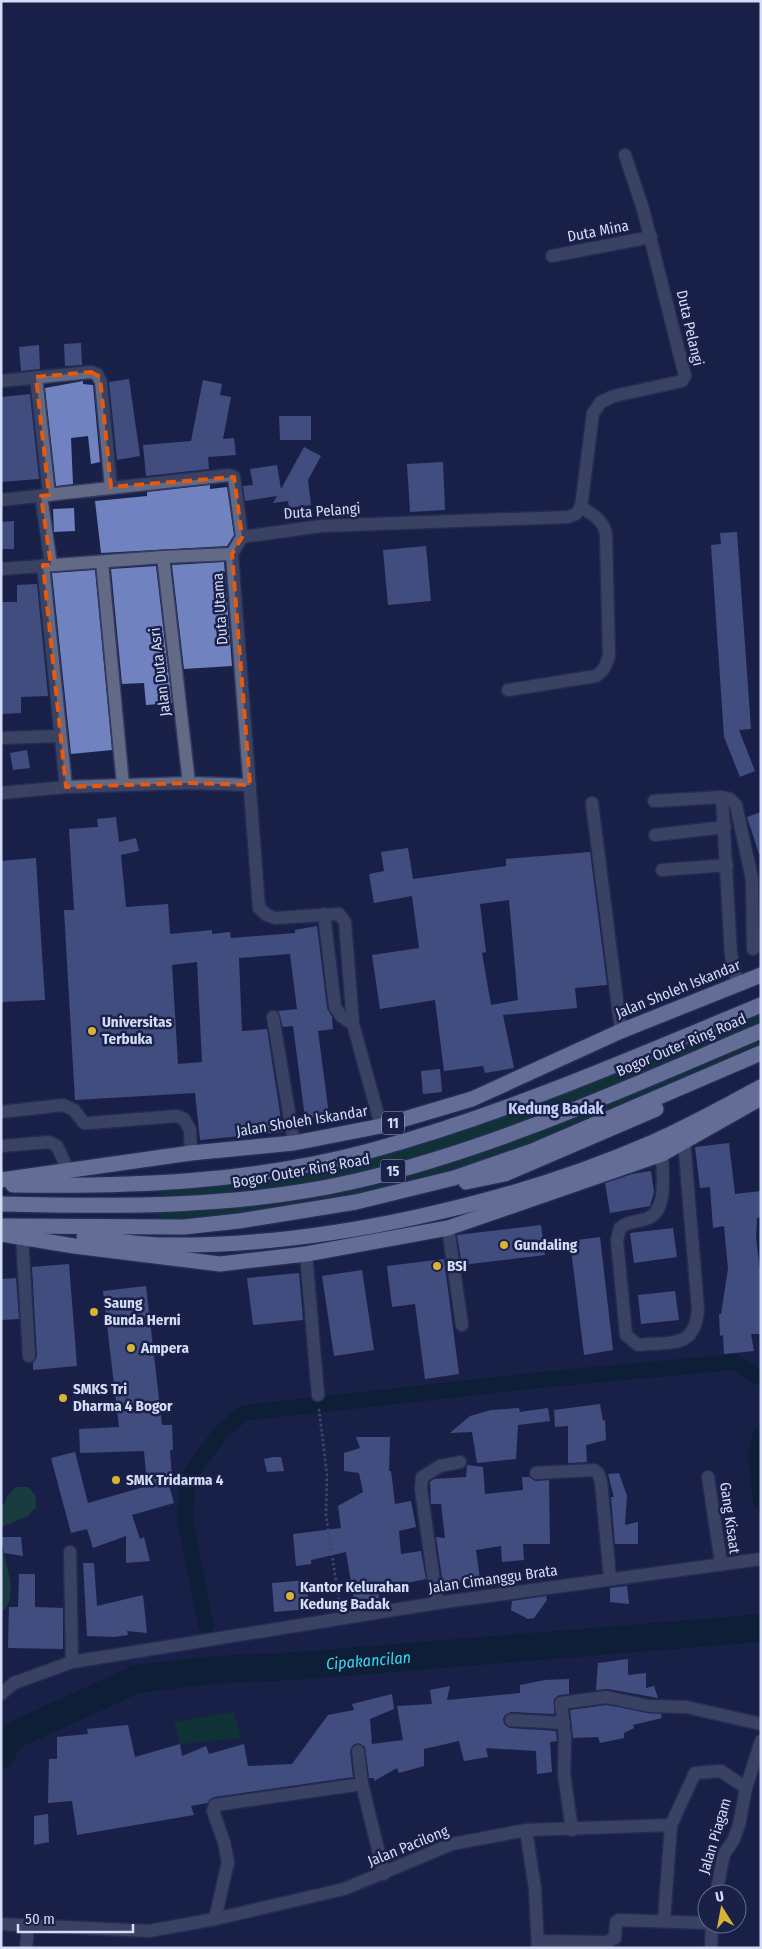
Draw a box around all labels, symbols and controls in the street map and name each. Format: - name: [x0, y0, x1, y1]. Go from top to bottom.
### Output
- street label: Duta Mina: [566, 216, 630, 246]
- street label: Duta Pelangi: [673, 288, 707, 368]
- street label: Duta Pelangi: [283, 499, 361, 523]
- street label: Duta Utama: [209, 572, 231, 646]
- street label: Jalan Duta Asri: [146, 626, 174, 718]
- street label: Jalan Sholeh Iskandar: [613, 955, 744, 1022]
- street label: Bogor Outer Ring Road: [613, 1010, 749, 1080]
- place label: Universitas Terbuka: [102, 1013, 172, 1048]
- marker: Universitas Terbuka: [86, 1025, 98, 1037]
- district label: Kedung Badak: [508, 1099, 605, 1118]
- street label: Jalan Sholeh Iskandar: [235, 1102, 370, 1140]
- road number: 11: [382, 1112, 404, 1134]
- street label: Bogor Outer Ring Road: [231, 1150, 371, 1192]
- road number: 15: [380, 1160, 406, 1182]
- place label: Gundaling: [514, 1236, 578, 1254]
- marker: Gundaling: [498, 1239, 510, 1251]
- place label: BSI: [447, 1257, 467, 1275]
- marker: BSI: [431, 1260, 443, 1272]
- place label: Saung Bunda Herni: [104, 1294, 181, 1329]
- marker: Saung Bunda Herni: [88, 1306, 100, 1318]
- place label: Ampera: [140, 1339, 189, 1357]
- marker: Ampera: [125, 1342, 137, 1354]
- place label: SMKS Tri Dharma 4 Bogor: [73, 1380, 173, 1415]
- marker: SMKS Tri Dharma 4 Bogor: [57, 1392, 69, 1404]
- place label: SMK Tridarma 4: [126, 1471, 224, 1489]
- marker: SMK Tridarma 4: [110, 1474, 122, 1486]
- street label: Gang Kisaat: [716, 1481, 744, 1555]
- street label: Jalan Cimanggu Brata: [427, 1561, 559, 1597]
- place label: Kantor Kelurahan Kedung Badak: [300, 1578, 409, 1613]
- marker: Kantor Kelurahan Kedung Badak: [284, 1590, 296, 1602]
- water label: Cipakancilan: [325, 1647, 412, 1673]
- street label: Jalan Piagam: [695, 1796, 735, 1876]
- street label: Jalan Pacilong: [365, 1822, 451, 1870]
- north arrow: [697, 1884, 747, 1934]
- text: U: [714, 1888, 725, 1906]
- scale bar: [18, 1902, 132, 1934]
- text: 50 m: [25, 1910, 55, 1928]

